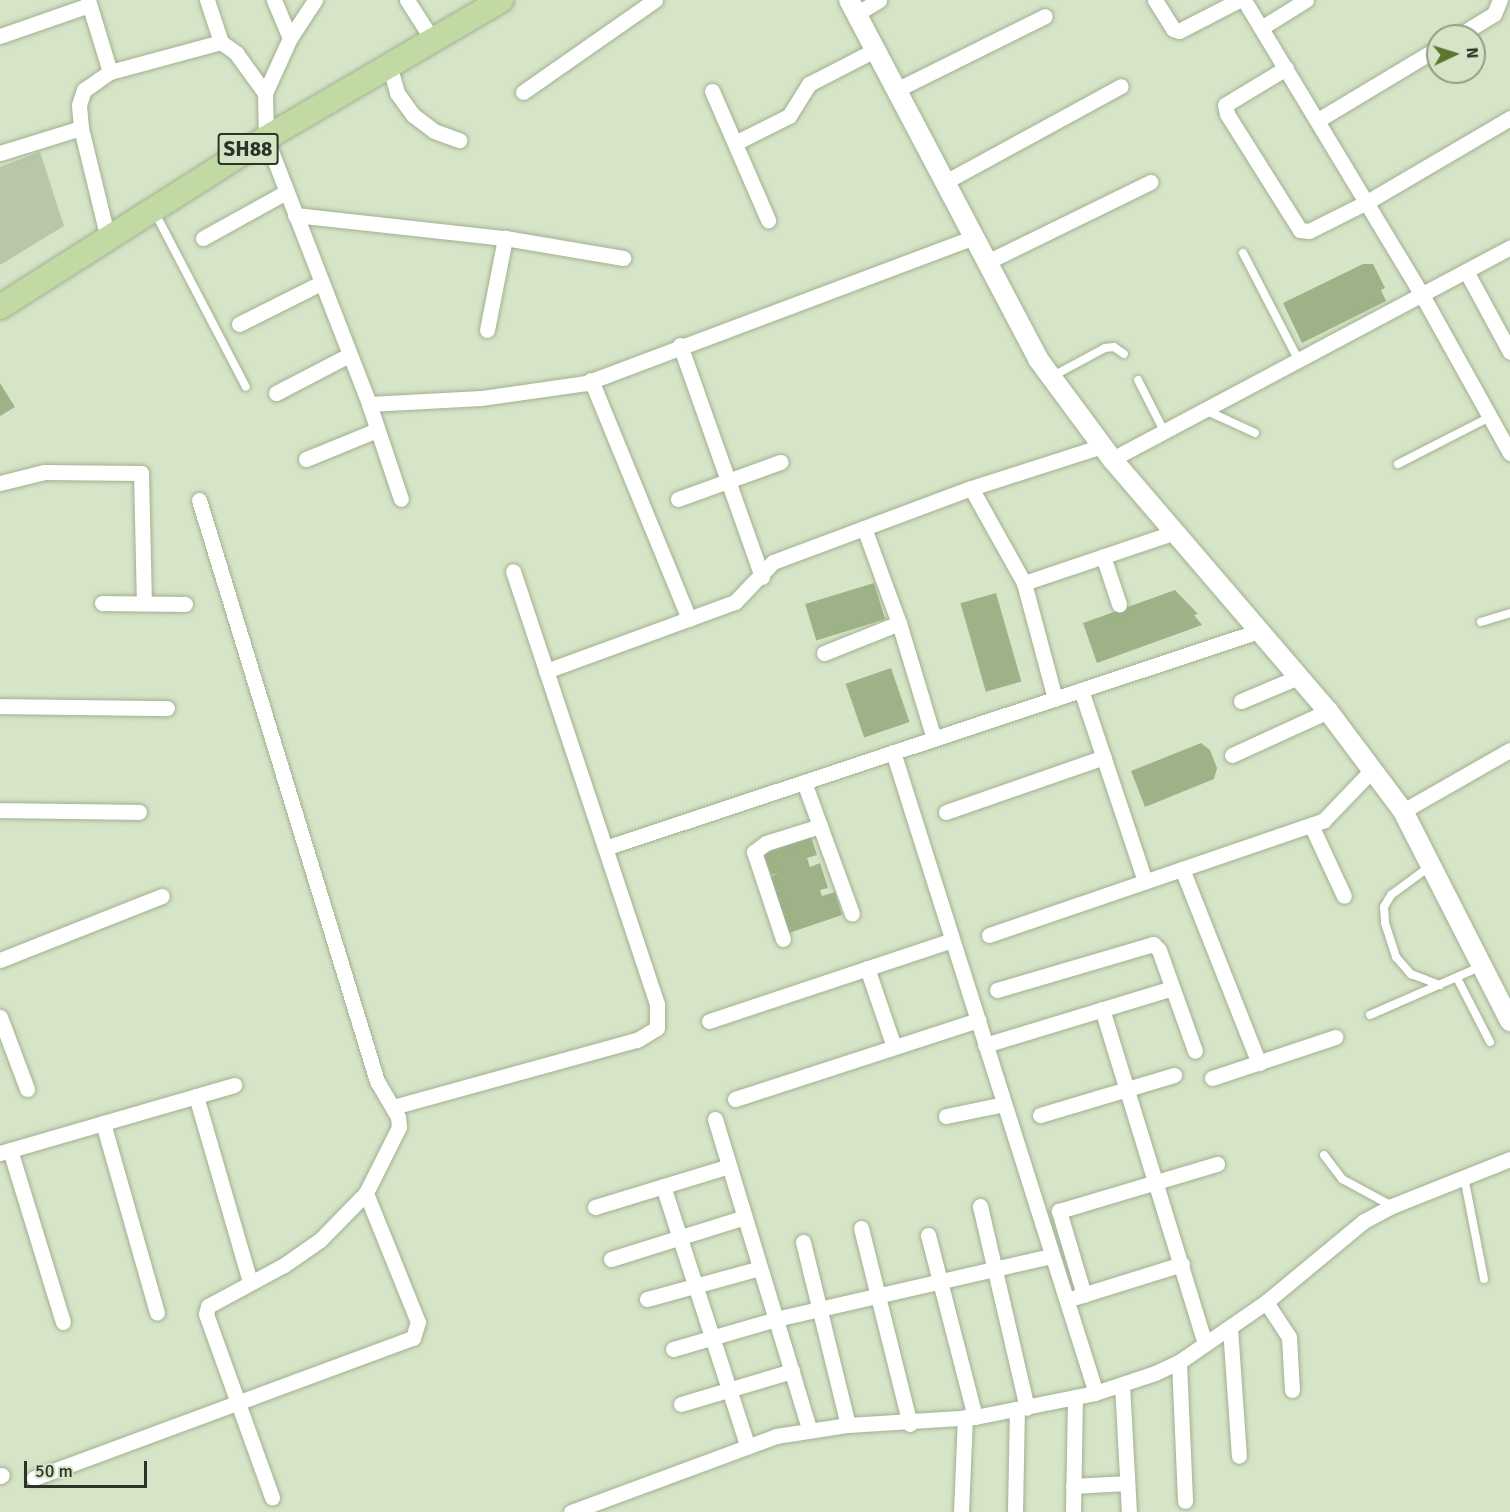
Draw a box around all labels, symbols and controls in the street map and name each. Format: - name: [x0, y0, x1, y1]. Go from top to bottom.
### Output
- north arrow: [1426, 24, 1486, 84]
- text: N: [1462, 47, 1482, 59]
- road number: SH88: [216, 131, 280, 167]
- scale bar: [27, 1449, 150, 1487]
- text: 50 m: [35, 1460, 73, 1482]

